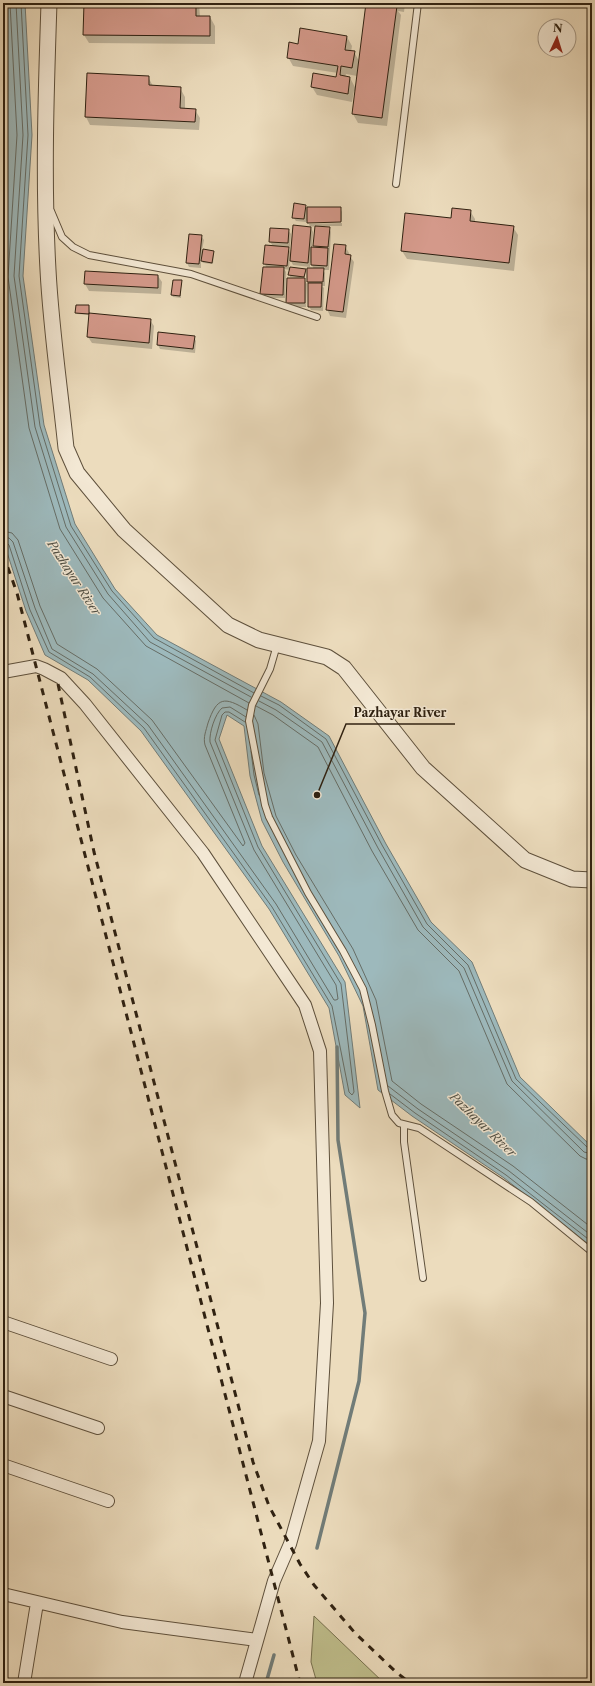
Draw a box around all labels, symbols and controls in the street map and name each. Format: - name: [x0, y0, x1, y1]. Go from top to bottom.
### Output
- north arrow: [537, 18, 577, 58]
- text: N: [552, 21, 563, 35]
- water label: Pazhayar River: [44, 536, 105, 619]
- callout: Pazhayar River: [346, 700, 455, 724]
- text: Pazhayar River: [354, 705, 447, 720]
- water label: Pazhayar River: [446, 1088, 521, 1161]

